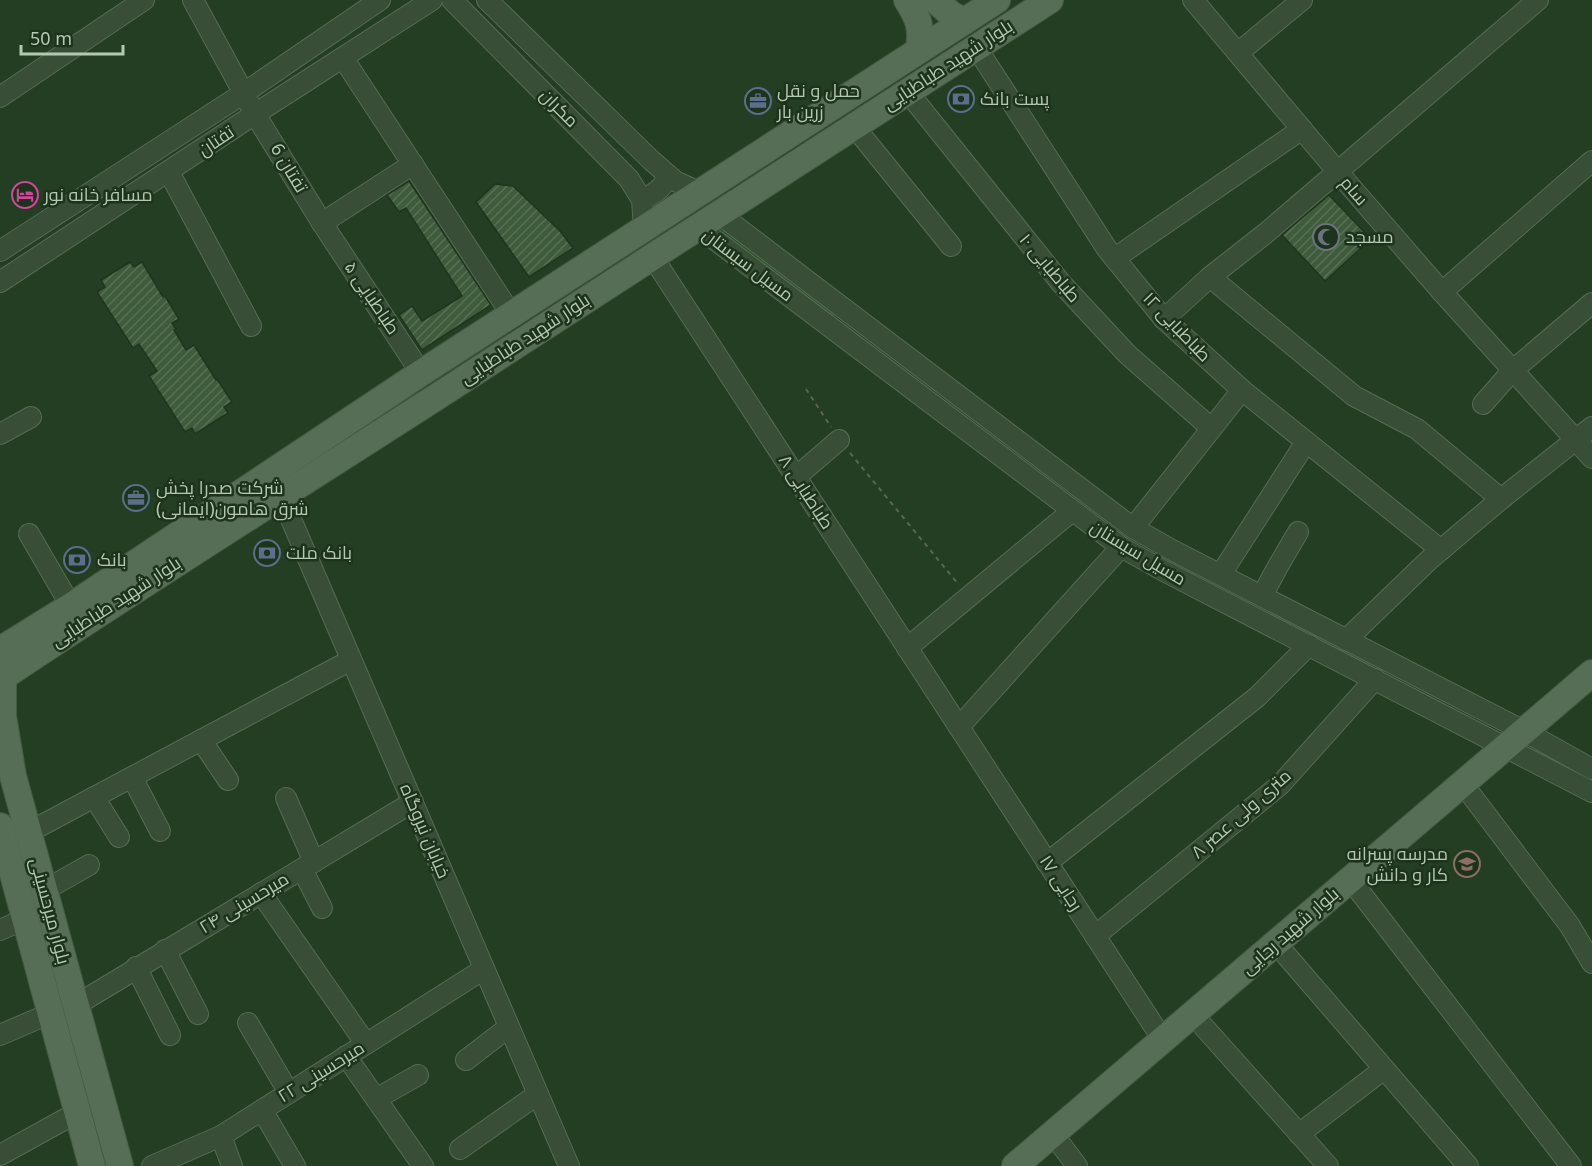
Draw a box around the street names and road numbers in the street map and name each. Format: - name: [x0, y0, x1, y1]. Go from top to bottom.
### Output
- street label: بلوار شهید طباطبایی: [878, 13, 1017, 115]
- street label: مکران: [535, 83, 584, 132]
- street label: تفتان: [193, 119, 238, 161]
- street label: تفتان 6: [266, 138, 314, 197]
- street label: سام: [1335, 171, 1374, 211]
- street label: مسیل سیستان: [698, 222, 799, 306]
- street label: طباطبایی ۱۰: [1015, 228, 1087, 307]
- street label: طباطبایی ۵: [340, 256, 406, 339]
- street label: طباطبایی ۱۲: [1138, 286, 1217, 366]
- street label: بلوار شهید طباطبایی: [455, 287, 594, 389]
- street label: طباطبایی ۸: [774, 449, 840, 533]
- street label: مسیل سیستان: [1086, 514, 1191, 590]
- street label: بلوار شهید طباطبایی: [46, 550, 185, 652]
- street label: ۸ متری ولی عصر: [1185, 763, 1295, 863]
- street label: خیابان نیروگاه: [395, 780, 457, 882]
- street label: رجایی ۱۷: [1035, 850, 1089, 915]
- street label: بلوار میرحسینی: [25, 855, 77, 967]
- street label: میرحسینی ۲۴: [194, 866, 293, 938]
- street label: بلوار شهید رجایی: [1235, 881, 1343, 979]
- street label: میرحسینی ۲۲: [273, 1035, 368, 1107]

